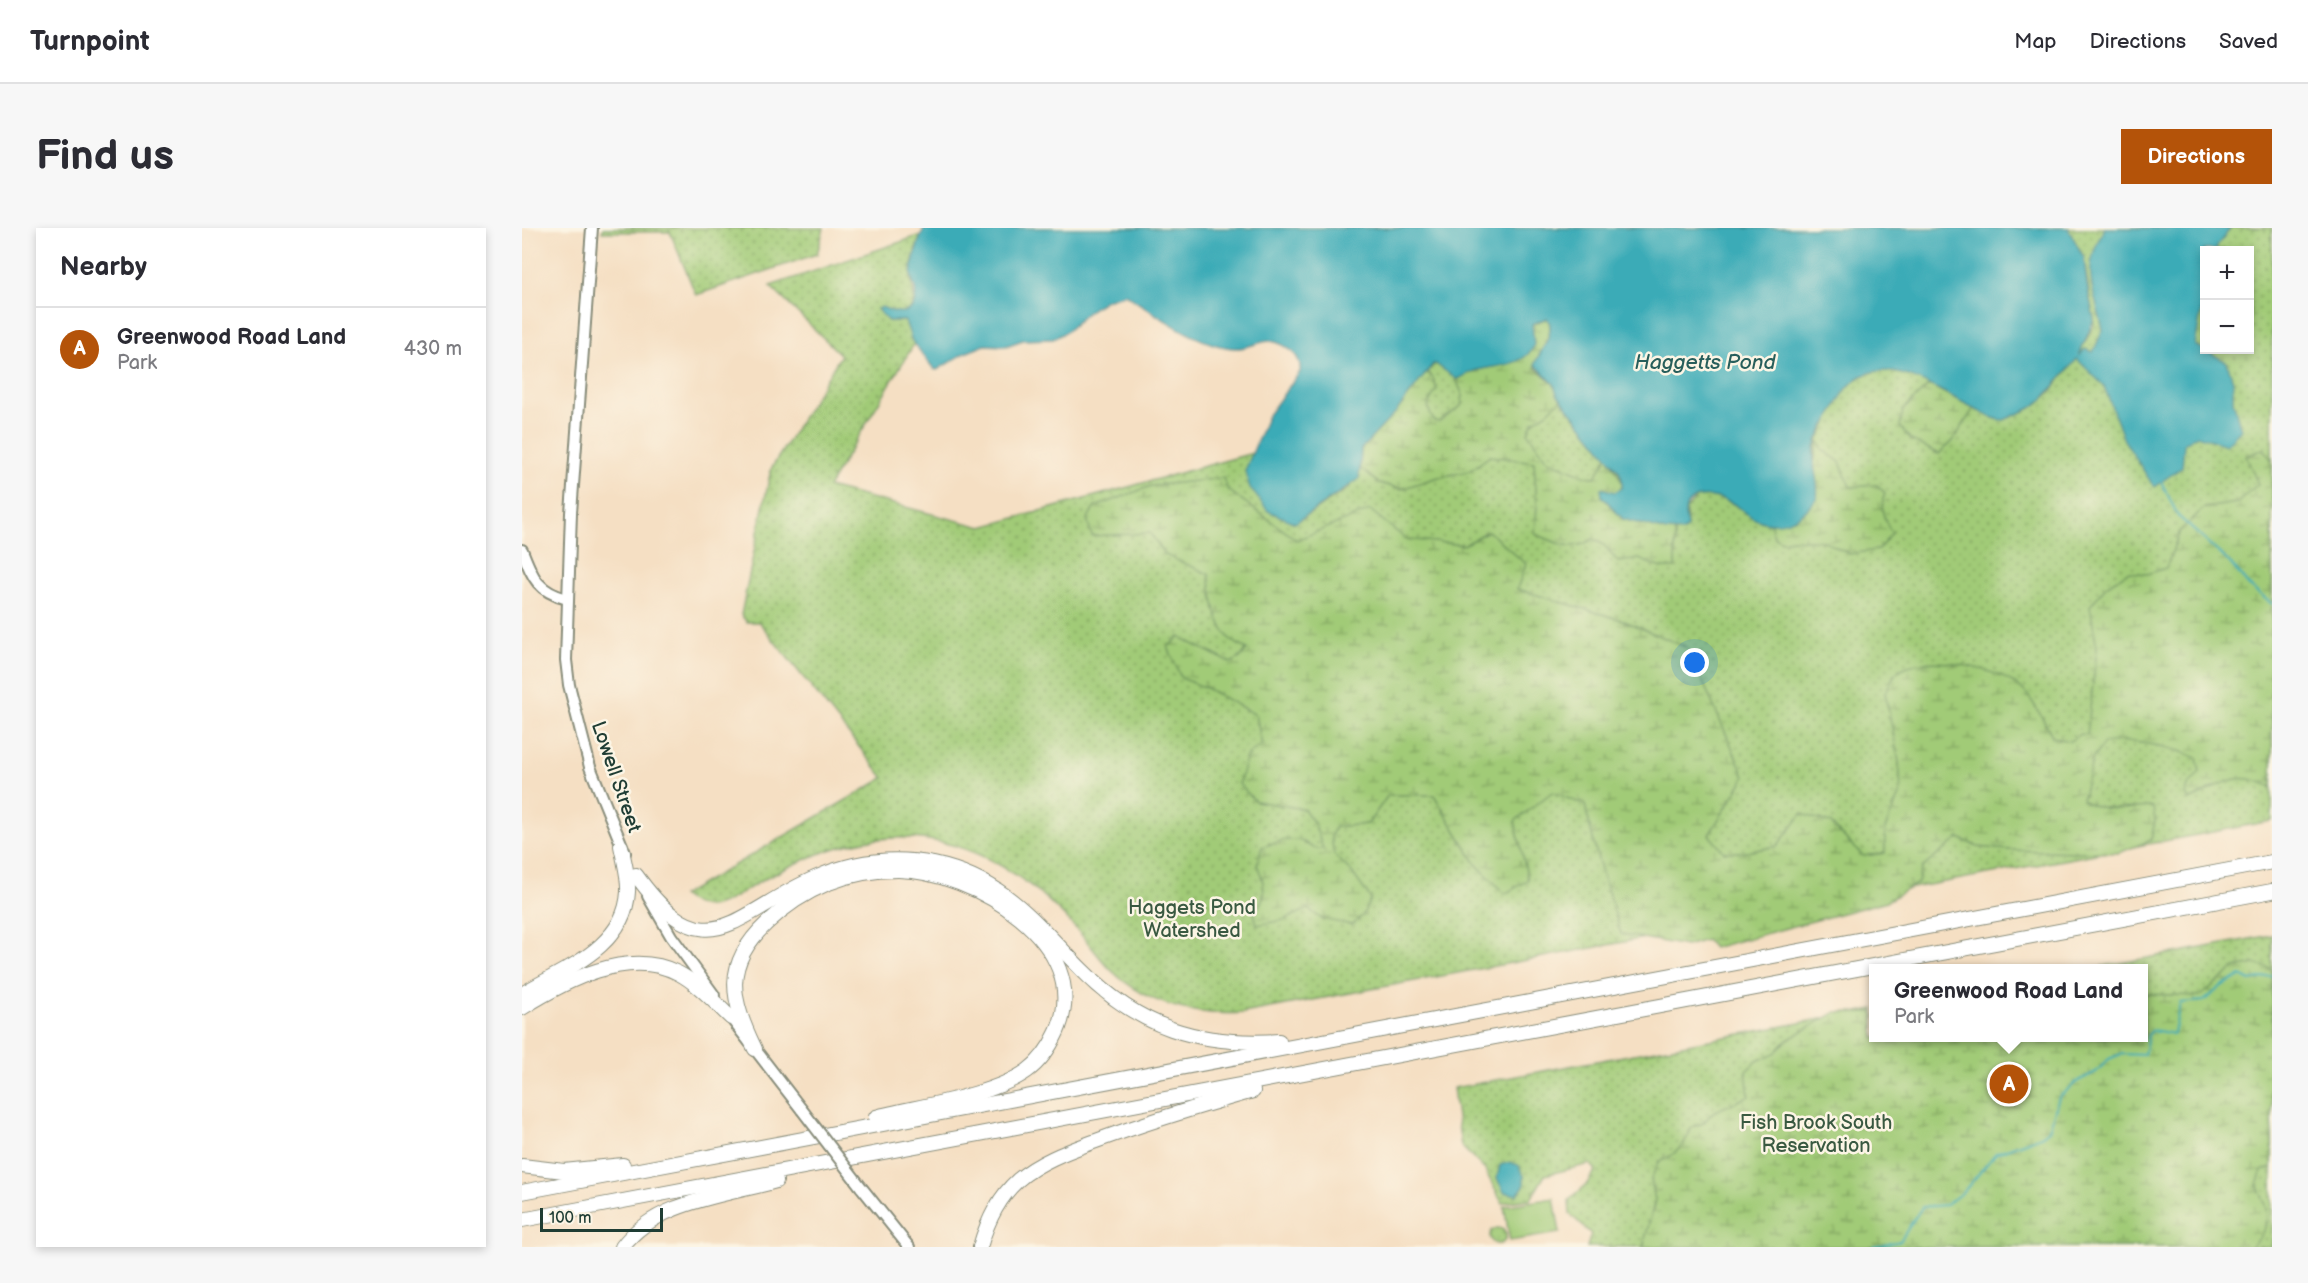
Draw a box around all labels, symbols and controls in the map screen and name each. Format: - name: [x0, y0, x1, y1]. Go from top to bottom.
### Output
- text: Turnpoint: [30, 25, 150, 58]
- text: Map: [2014, 29, 2057, 54]
- text: Directions: [2090, 29, 2186, 54]
- text: Saved: [2219, 29, 2278, 54]
- button: Directions: [2121, 129, 2272, 184]
- text: Find us: [36, 131, 174, 182]
- map controls: [2200, 246, 2254, 354]
- button: +: [2200, 246, 2254, 300]
- text: Nearby: [60, 252, 147, 283]
- button: −: [2200, 300, 2254, 354]
- text: Greenwood Road Land: [117, 324, 346, 351]
- text: A: [73, 337, 86, 361]
- text: 430 m: [404, 337, 462, 361]
- water label: Haggetts Pond: [1635, 350, 1776, 375]
- text: Park: [117, 351, 157, 375]
- your location: [1680, 648, 1709, 677]
- street label: Lowell Street: [586, 718, 646, 836]
- park label: Haggets Pond Watershed: [1128, 896, 1256, 943]
- popup: [1869, 964, 2148, 1042]
- text: Greenwood Road Land: [1894, 978, 2123, 1005]
- text: Park: [1894, 1005, 1934, 1029]
- pin: A: [1990, 1062, 2028, 1106]
- park label: Fish Brook South Reservation: [1740, 1111, 1892, 1158]
- scale bar: [540, 1205, 663, 1232]
- text: 100 m: [549, 1209, 592, 1228]

